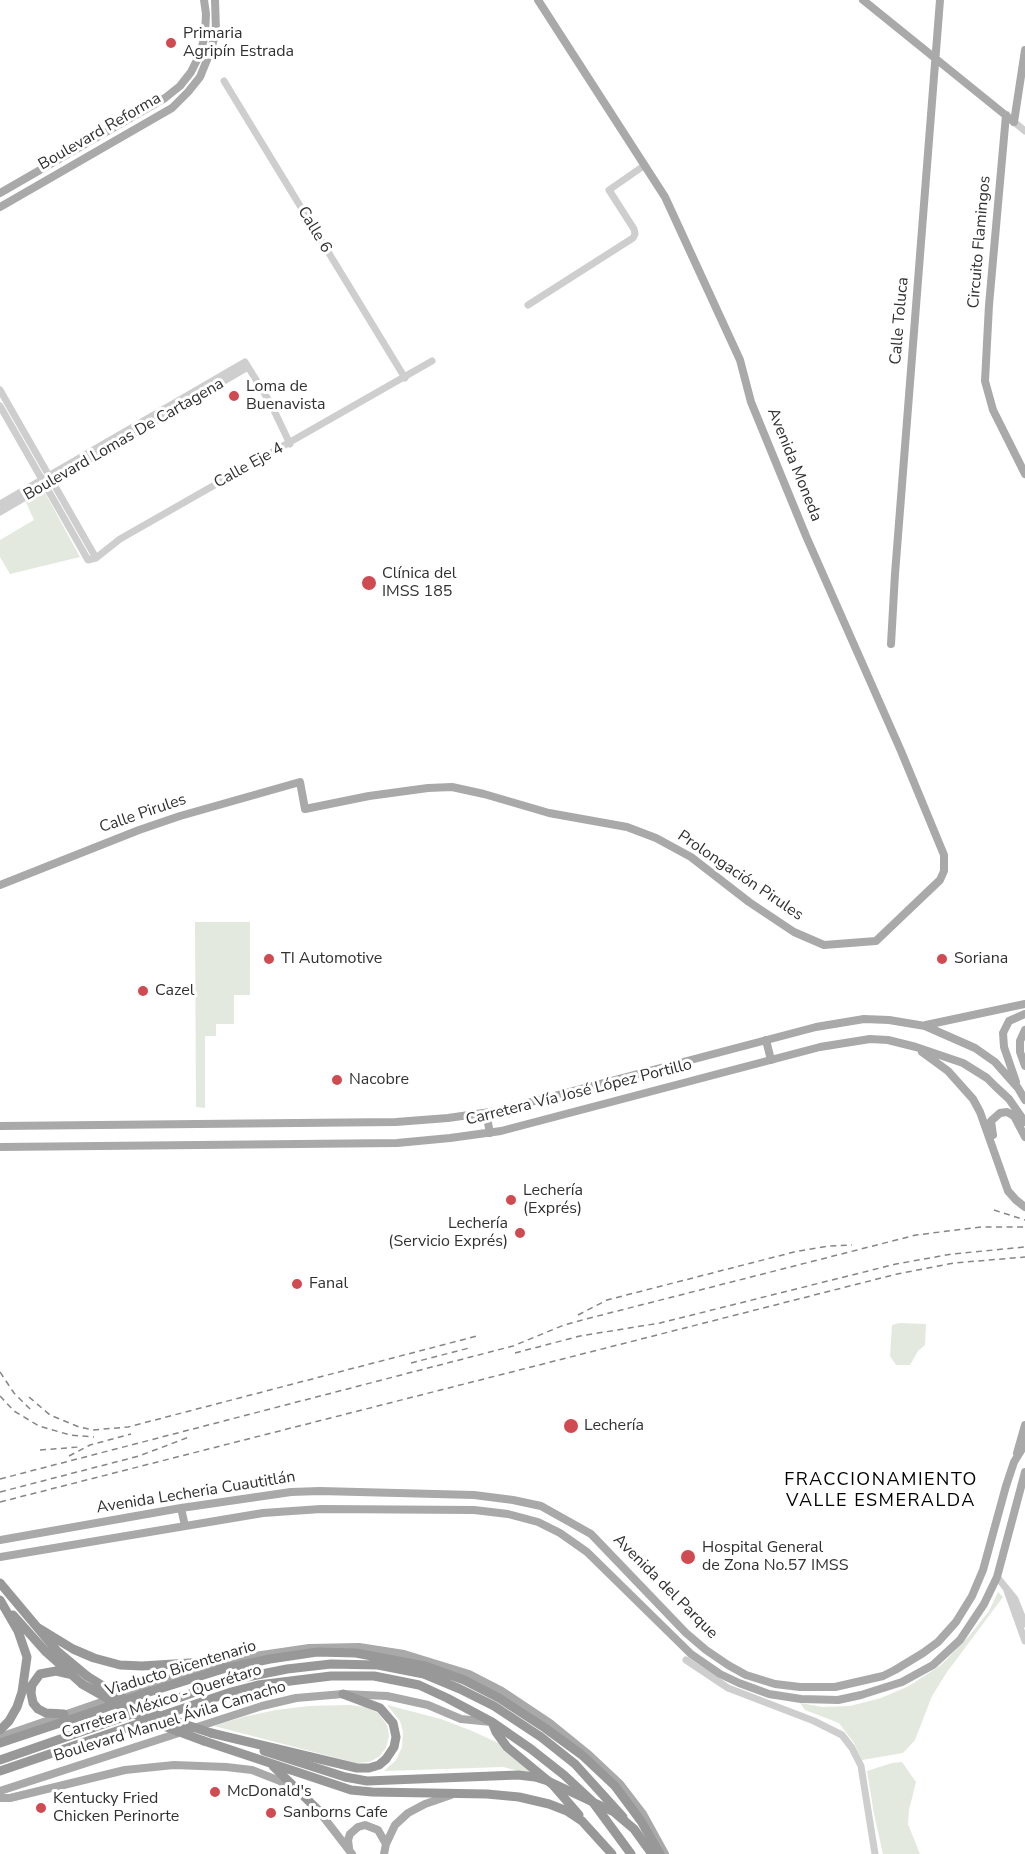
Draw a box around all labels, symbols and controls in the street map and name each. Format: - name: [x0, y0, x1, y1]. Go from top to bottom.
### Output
- place label: Primaria Agripín Estrada: [183, 24, 294, 62]
- marker: Primaria Agripín Estrada: [164, 36, 178, 50]
- street label: Boulevard Reforma: [35, 89, 165, 175]
- street label: Circuito Flamingos: [965, 175, 995, 309]
- street label: Calle 6: [293, 203, 335, 257]
- street label: Calle Toluca: [887, 276, 913, 366]
- street label: Boulevard Lomas De Cartagena: [20, 375, 228, 505]
- place label: Loma de Buenavista: [246, 377, 325, 415]
- marker: Loma de Buenavista: [227, 389, 241, 403]
- street label: Avenida Moneda: [763, 406, 825, 524]
- street label: Calle Eje 4: [211, 439, 287, 493]
- place label: Clínica del IMSS 185: [382, 564, 457, 602]
- marker: Clínica del IMSS 185: [360, 574, 378, 592]
- street label: Calle Pirules: [97, 790, 189, 838]
- street label: Prolongación Pirules: [673, 827, 807, 925]
- place label: TI Automotive: [281, 949, 382, 969]
- place label: Soriana: [954, 949, 1008, 969]
- marker: TI Automotive: [262, 952, 276, 966]
- marker: Soriana: [935, 952, 949, 966]
- place label: Cazel: [155, 981, 194, 1001]
- marker: Cazel: [136, 984, 150, 998]
- street label: Carretera Vía José López Portillo: [464, 1056, 694, 1130]
- place label: Nacobre: [349, 1070, 409, 1090]
- marker: Nacobre: [330, 1073, 344, 1087]
- place label: Lechería (Exprés): [523, 1181, 583, 1219]
- marker: Lechería (Exprés): [504, 1193, 518, 1207]
- place label: Lechería (Servicio Exprés): [388, 1214, 508, 1252]
- marker: Lechería (Servicio Exprés): [513, 1226, 527, 1240]
- place label: Fanal: [309, 1274, 348, 1294]
- marker: Fanal: [290, 1277, 304, 1291]
- place label: Lechería: [584, 1416, 644, 1436]
- marker: Lechería: [562, 1417, 580, 1435]
- street label: Avenida Lecheria Cuautitlán: [95, 1468, 297, 1518]
- district label: FRACCIONAMIENTO VALLE ESMERALDA: [784, 1470, 978, 1512]
- street label: Avenida del Parque: [609, 1531, 721, 1643]
- place label: Hospital General de Zona No.57 IMSS: [702, 1538, 849, 1576]
- marker: Hospital General de Zona No.57 IMSS: [679, 1548, 697, 1566]
- street label: Viaducto Bicentenario: [103, 1637, 259, 1701]
- street label: Carretera México - Querétaro: [60, 1661, 264, 1743]
- street label: Boulevard Manuel Ávila Camacho: [51, 1677, 289, 1767]
- place label: McDonald's: [227, 1782, 312, 1802]
- marker: McDonald's: [208, 1785, 222, 1799]
- place label: Kentucky Fried Chicken Perinorte: [53, 1789, 179, 1827]
- marker: Kentucky Fried Chicken Perinorte: [34, 1801, 48, 1815]
- place label: Sanborns Cafe: [283, 1803, 388, 1823]
- marker: Sanborns Cafe: [264, 1806, 278, 1820]

